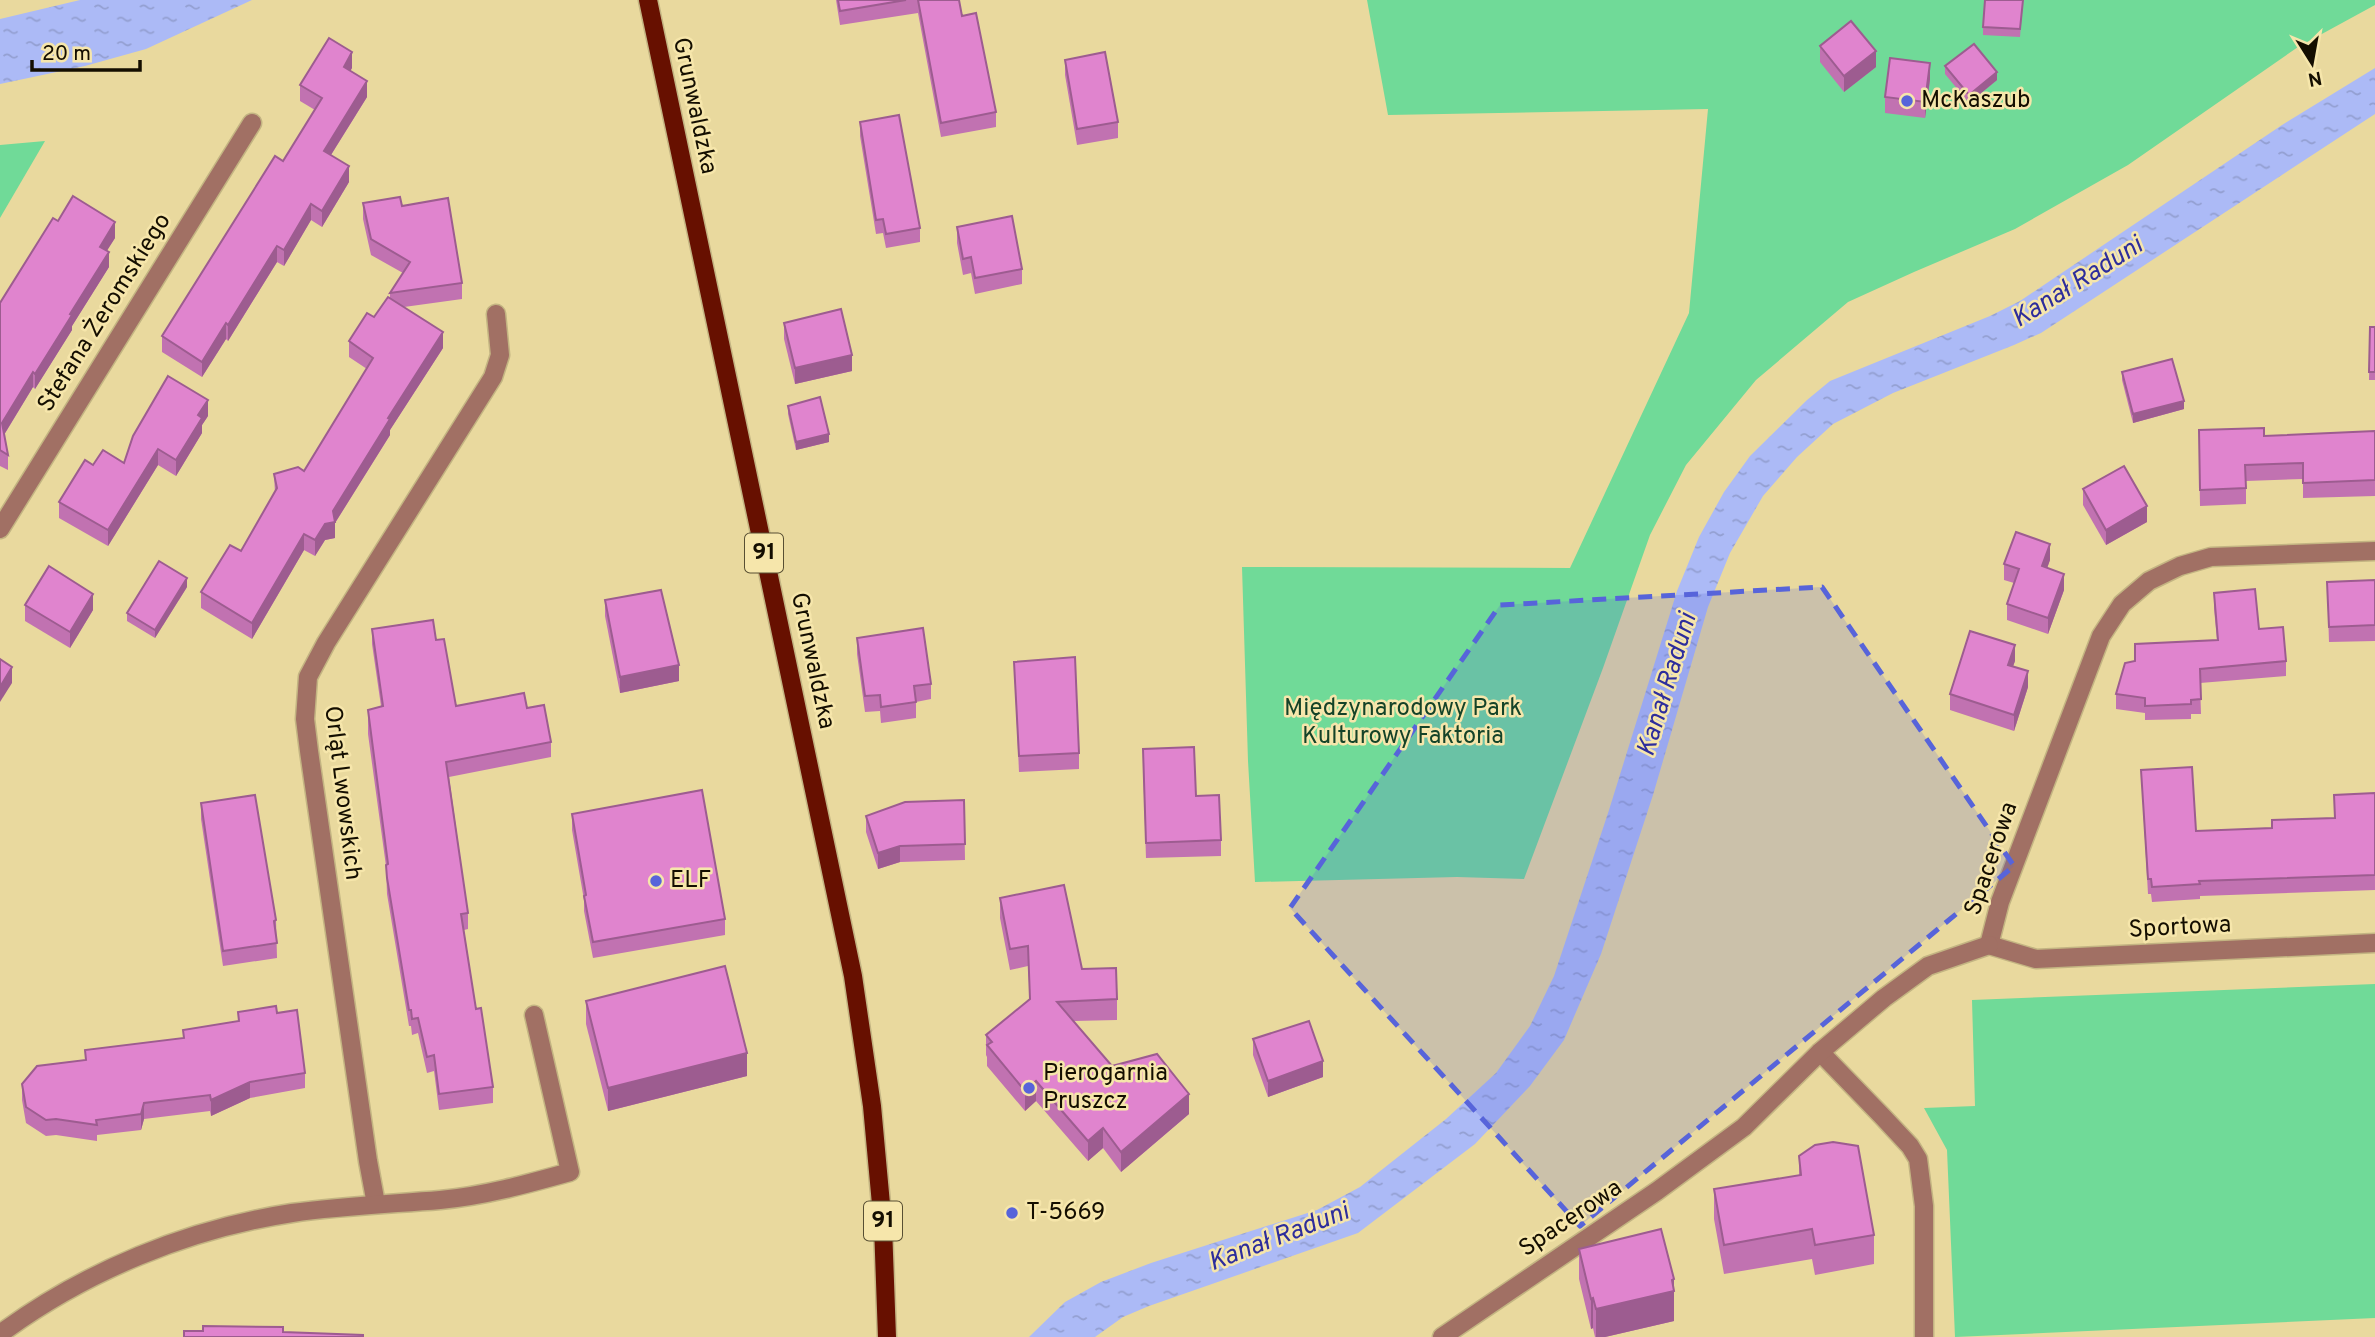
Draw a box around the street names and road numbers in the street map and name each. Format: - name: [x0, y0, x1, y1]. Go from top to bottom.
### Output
- street label: Grunwaldzka: [665, 35, 723, 177]
- street label: Stefana Żeromskiego: [31, 207, 178, 418]
- road number: 91: [745, 534, 783, 572]
- street label: Grunwaldzka: [783, 590, 841, 732]
- street label: Orląt Lwowskich: [316, 704, 368, 882]
- street label: Spacerowa: [1959, 798, 2025, 920]
- street label: Sportowa: [2128, 910, 2232, 946]
- street label: Spacerowa: [1514, 1174, 1628, 1264]
- road number: 91: [864, 1202, 902, 1240]

